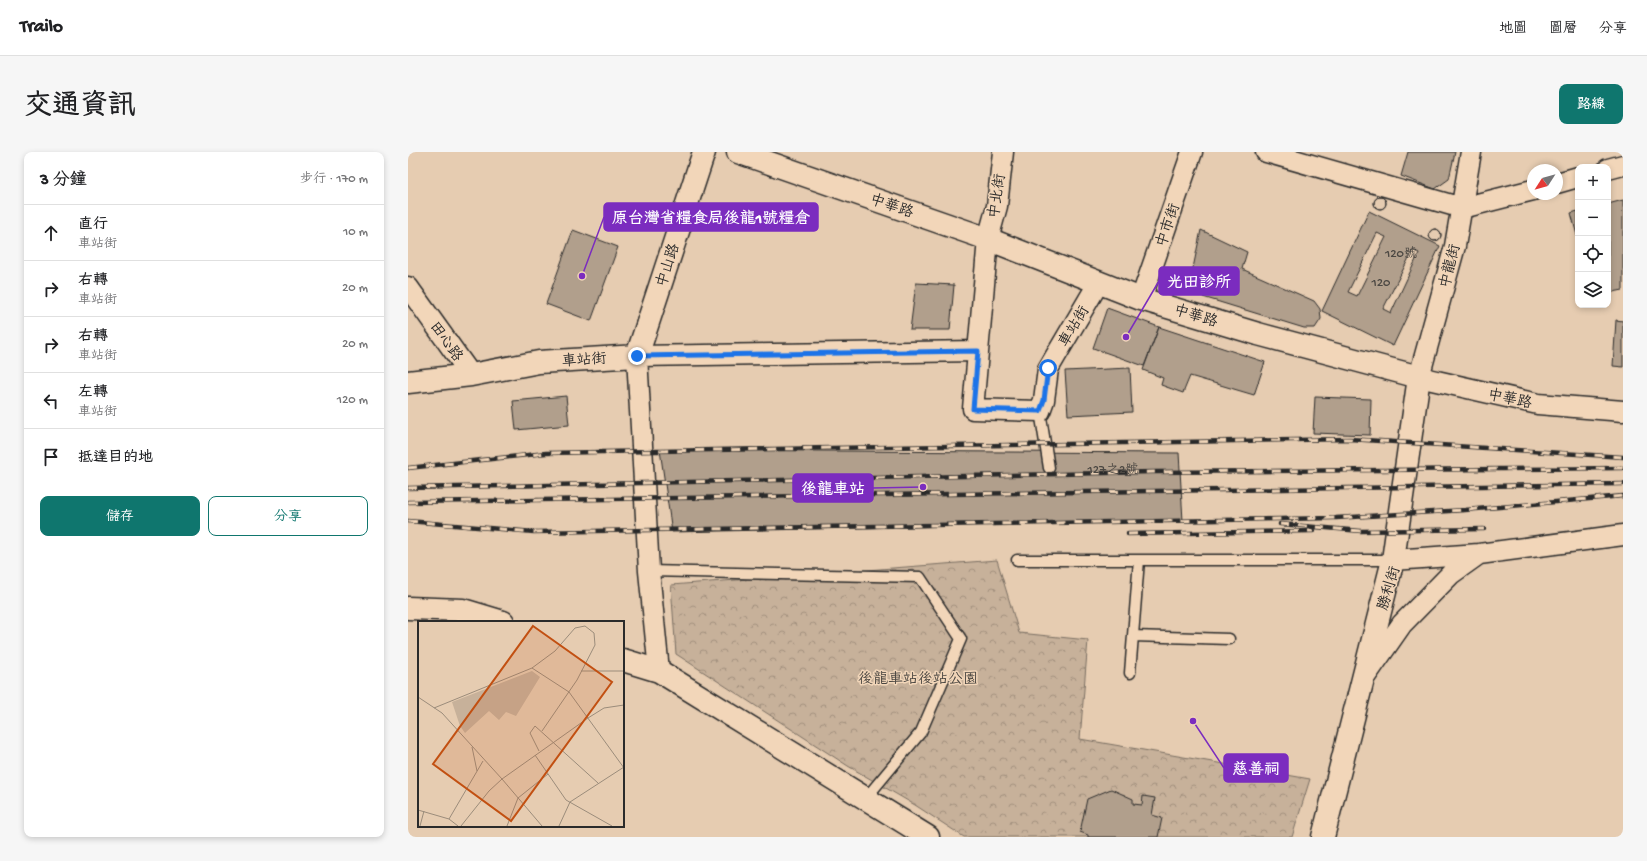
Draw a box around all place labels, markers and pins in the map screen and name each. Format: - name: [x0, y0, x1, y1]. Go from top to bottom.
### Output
- callout: 原台灣省糧食局後龍1號糧倉: [604, 203, 818, 231]
- callout: 光田診所: [1159, 267, 1239, 295]
- callout: 後龍車站: [793, 474, 873, 502]
- callout: 慈善祠: [1224, 754, 1288, 782]

